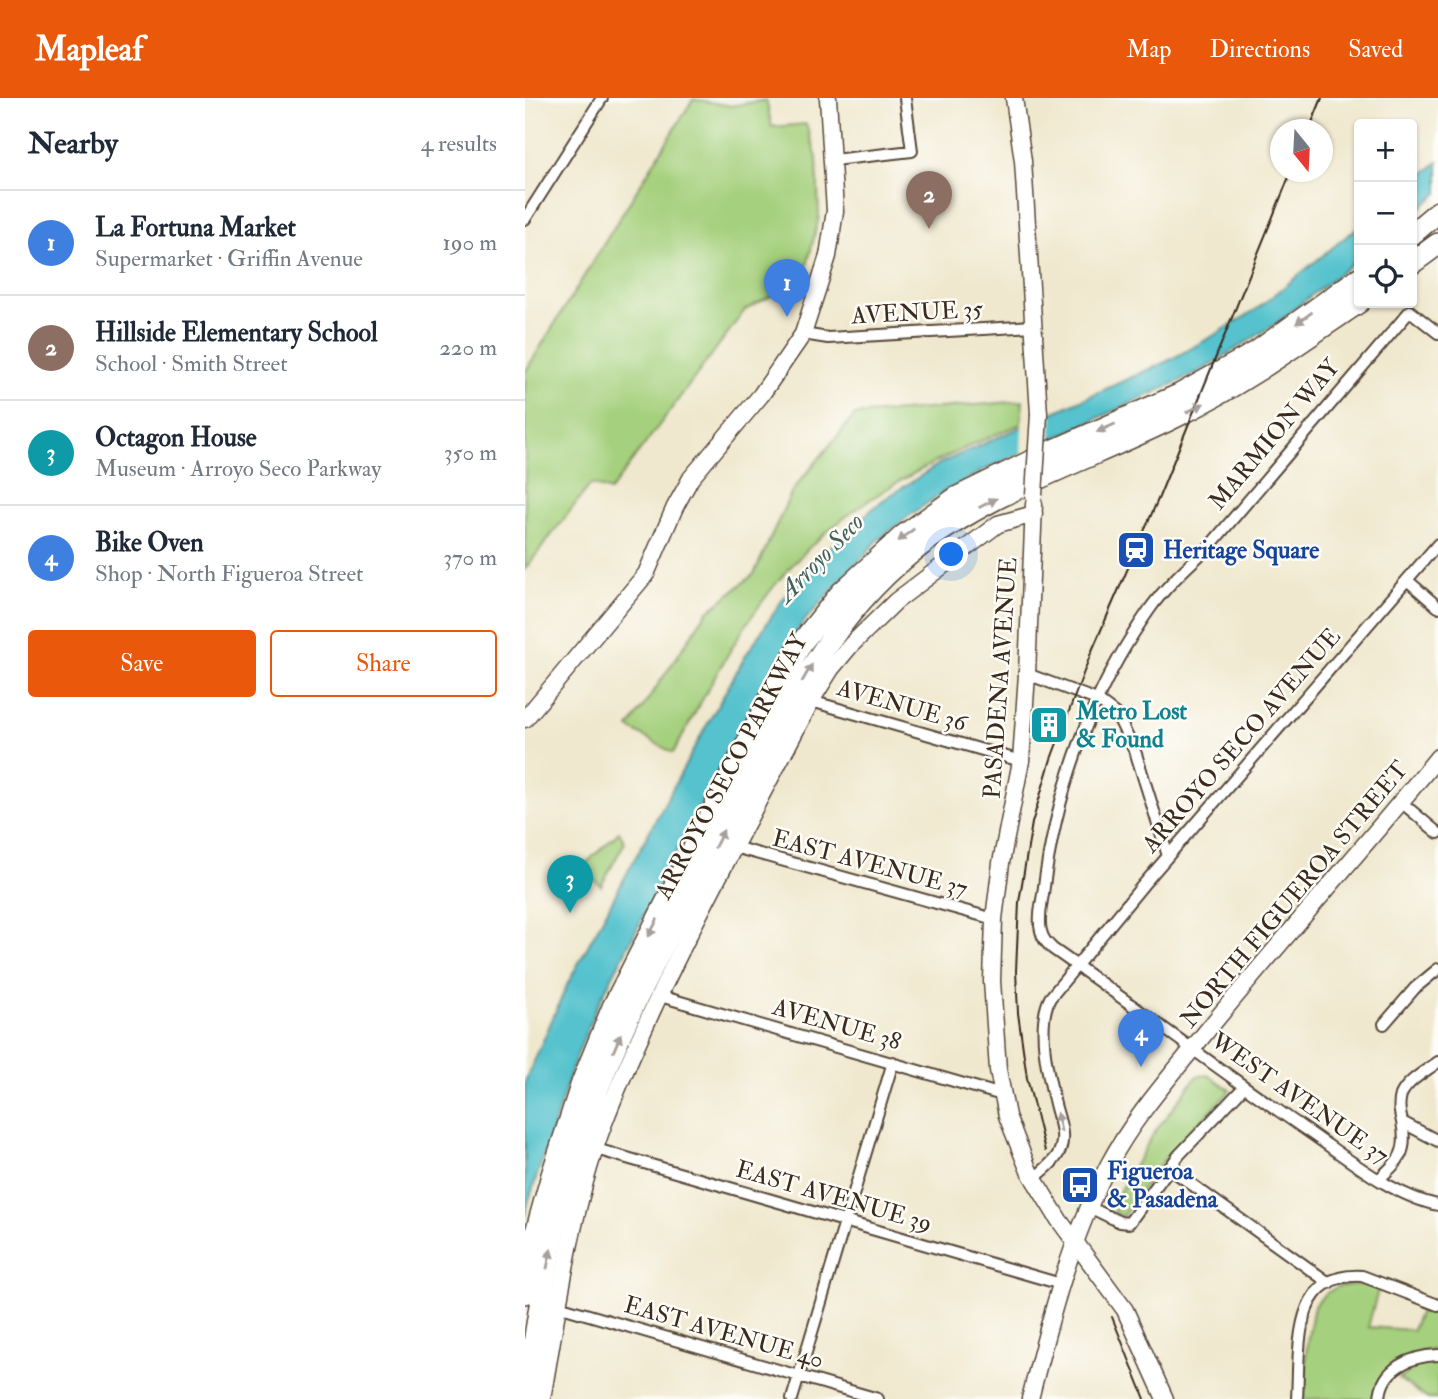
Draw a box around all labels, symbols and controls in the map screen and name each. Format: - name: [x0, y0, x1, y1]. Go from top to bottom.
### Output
- text: Mapleaf: [35, 29, 143, 70]
- text: Map: [1126, 34, 1171, 65]
- text: Directions: [1209, 34, 1310, 65]
- text: Saved: [1348, 34, 1403, 65]
- north arrow: [1270, 119, 1333, 182]
- map controls: [1354, 119, 1417, 308]
- button: +: [1354, 119, 1417, 182]
- text: Nearby: [28, 125, 118, 162]
- text: 4 results: [421, 129, 497, 158]
- pin: 2: [906, 171, 952, 229]
- button: −: [1354, 182, 1417, 245]
- text: La Fortuna Market: [95, 212, 296, 244]
- text: 1: [47, 228, 55, 257]
- text: 190 m: [443, 228, 497, 257]
- text: Supermarket · Griffin Avenue: [95, 244, 363, 273]
- button: locate: [1354, 245, 1417, 308]
- pin: 1: [764, 259, 810, 317]
- street label: AVENUE 35: [849, 294, 984, 331]
- one-way arrow: [1295, 310, 1313, 324]
- text: Hillside Elementary School: [95, 317, 378, 349]
- text: 2: [45, 333, 57, 362]
- text: 220 m: [439, 333, 497, 362]
- text: School · Smith Street: [95, 349, 288, 378]
- street label: MARMION WAY: [1202, 352, 1347, 516]
- one-way arrow: [1185, 402, 1205, 414]
- text: Octagon House: [95, 422, 257, 454]
- one-way arrow: [1095, 423, 1116, 434]
- text: 3: [47, 438, 55, 467]
- text: 350 m: [444, 438, 497, 467]
- text: Museum · Arroyo Seco Parkway: [95, 454, 381, 483]
- one-way arrow: [978, 498, 998, 509]
- water label: Arroyo Seco: [768, 506, 871, 611]
- text: Bike Oven: [95, 527, 204, 559]
- one-way arrow: [897, 527, 915, 542]
- station icon: Heritage Square: [1115, 529, 1157, 571]
- place label: Heritage Square: [1163, 535, 1319, 566]
- your location: [934, 537, 968, 571]
- text: 4: [45, 543, 57, 572]
- text: 370 m: [443, 543, 497, 572]
- street label: PASADENA AVENUE: [977, 556, 1024, 800]
- text: Shop · North Figueroa Street: [95, 559, 364, 588]
- street label: ARROYO SECO AVENUE: [1135, 622, 1348, 860]
- street label: ARROYO SECO PARKWAY: [648, 627, 815, 906]
- button: Save: [28, 630, 256, 697]
- button: Share: [270, 630, 497, 697]
- one-way arrow: [801, 664, 813, 683]
- street label: AVENUE 36: [833, 672, 972, 739]
- place label: Metro Lost & Found: [1075, 696, 1187, 755]
- building icon: Metro Lost & Found: [1028, 704, 1070, 746]
- street label: NORTH FIGUEROA STREET: [1174, 754, 1415, 1034]
- street label: EAST AVENUE 37: [769, 823, 971, 904]
- one-way arrow: [713, 829, 725, 849]
- pin: 3: [547, 855, 593, 913]
- one-way arrow: [648, 918, 659, 938]
- street label: AVENUE 38: [768, 991, 905, 1058]
- pin: 4: [1118, 1009, 1164, 1067]
- street label: WEST AVENUE 37: [1204, 1025, 1395, 1171]
- one-way arrow: [612, 1032, 623, 1053]
- one-way arrow: [1054, 1111, 1065, 1133]
- street label: EAST AVENUE 39: [732, 1154, 935, 1239]
- place label: Figueroa & Pasadena: [1107, 1156, 1219, 1215]
- bus stop icon: Figueroa & Pasadena: [1059, 1164, 1101, 1206]
- one-way arrow: [543, 1248, 554, 1270]
- street label: EAST AVENUE 40: [621, 1289, 827, 1376]

